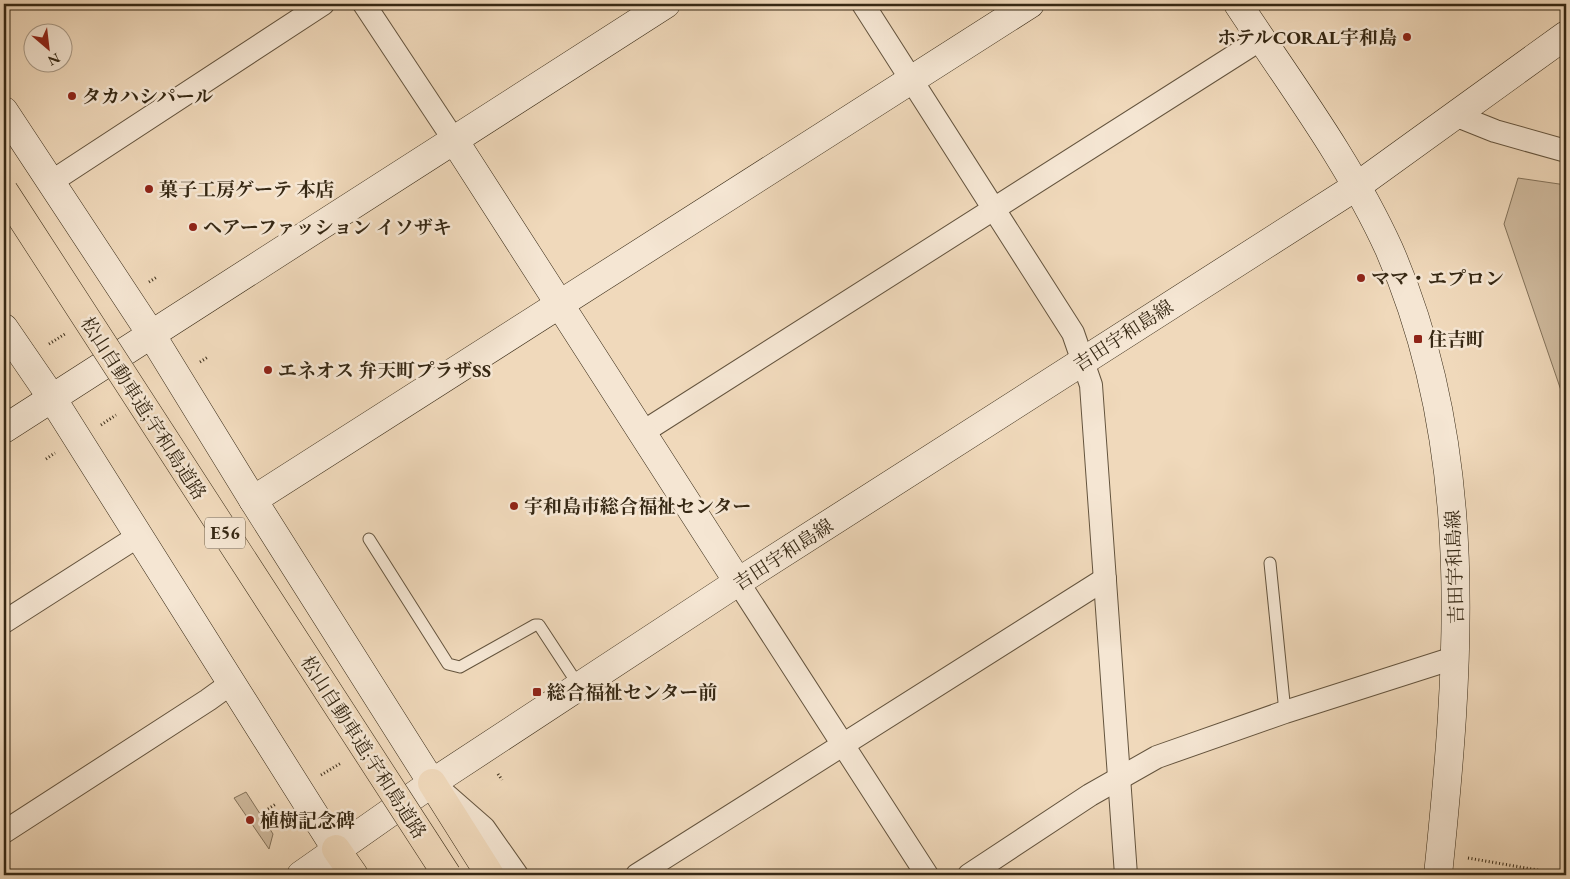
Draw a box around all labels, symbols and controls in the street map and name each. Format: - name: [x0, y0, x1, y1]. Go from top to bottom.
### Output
- north arrow: [22, 22, 72, 72]
- place label: ホテルCORAL宇和島: [1217, 25, 1397, 50]
- marker: ホテルCORAL宇和島: [1401, 31, 1413, 43]
- text: N: [44, 49, 63, 70]
- place label: タカハシパール: [82, 84, 213, 109]
- marker: タカハシパール: [66, 90, 78, 102]
- place label: 菓子工房ゲーテ 本店: [159, 177, 335, 202]
- marker: 菓子工房ゲーテ 本店: [143, 183, 155, 195]
- place label: ヘアーファッション イソザキ: [203, 215, 452, 240]
- marker: ヘアーファッション イソザキ: [187, 221, 199, 233]
- place label: ママ・エプロン: [1371, 266, 1504, 291]
- marker: ママ・エプロン: [1355, 272, 1367, 284]
- street label: 吉田宇和島線: [1069, 294, 1178, 377]
- street label: 松山自動車道;宇和島道路: [75, 312, 212, 505]
- place label: 住吉町: [1428, 327, 1485, 352]
- marker: 住吉町: [1412, 333, 1424, 345]
- place label: エネオス 弁天町プラザSS: [278, 358, 491, 383]
- marker: エネオス 弁天町プラザSS: [262, 364, 274, 376]
- place label: 宇和島市総合福祉センター: [524, 494, 751, 519]
- marker: 宇和島市総合福祉センター: [508, 500, 520, 512]
- street label: 吉田宇和島線: [1440, 510, 1469, 624]
- street label: 吉田宇和島線: [729, 513, 838, 596]
- road number: E56: [205, 518, 245, 548]
- street label: 松山自動車道;宇和島道路: [295, 651, 432, 844]
- place label: 総合福祉センター前: [547, 680, 717, 705]
- marker: 総合福祉センター前: [531, 686, 543, 698]
- place label: 植樹記念碑: [260, 808, 355, 833]
- marker: 植樹記念碑: [244, 814, 256, 826]

